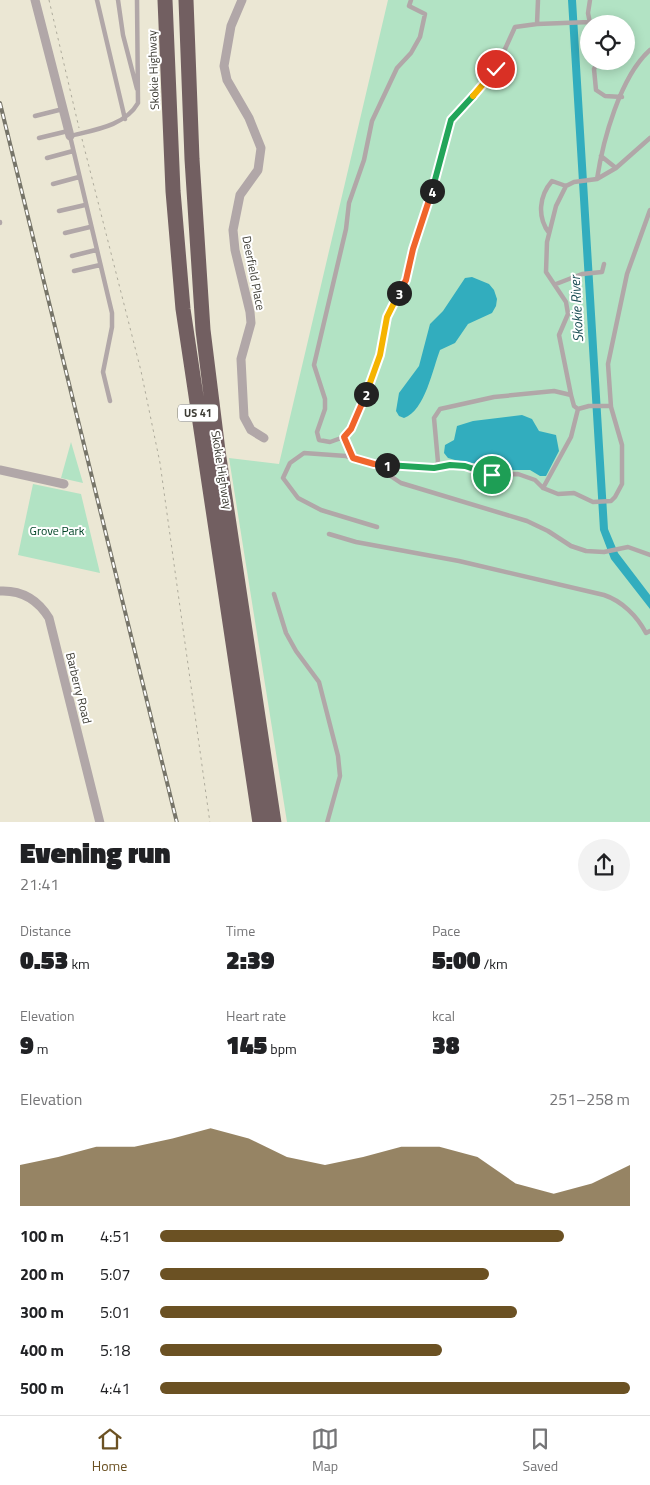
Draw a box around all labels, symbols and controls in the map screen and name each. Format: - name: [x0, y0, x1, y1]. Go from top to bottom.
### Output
- map controls: [580, 15, 635, 70]
- button: locate: [580, 15, 635, 70]
- street label: Skokie Highway: [142, 30, 164, 110]
- pin: [475, 48, 517, 90]
- icon: check: [482, 55, 510, 83]
- pin: 4: [420, 178, 444, 204]
- text: 4: [429, 181, 436, 202]
- street label: Deerfield Place: [237, 234, 271, 312]
- water label: Skokie River: [564, 274, 588, 343]
- pin: 3: [386, 280, 412, 306]
- text: 3: [396, 283, 403, 304]
- pin: 2: [354, 382, 378, 406]
- text: 2: [363, 384, 370, 405]
- road number: US 41: [178, 404, 218, 422]
- street label: Skokie Highway: [206, 429, 238, 511]
- pin: 1: [374, 452, 400, 478]
- pin: [471, 454, 513, 496]
- text: 1: [384, 455, 391, 476]
- icon: arrive: [478, 461, 506, 489]
- park label: Grove Park: [30, 521, 85, 540]
- street label: Barberry Road: [61, 650, 97, 726]
- text: Evening run: [20, 831, 171, 874]
- button: share: [578, 839, 630, 891]
- text: 21:41: [20, 872, 59, 896]
- text: Distance: [20, 920, 71, 941]
- text: Time: [226, 920, 255, 941]
- text: Pace: [432, 920, 460, 941]
- text: 0.53: [20, 941, 68, 979]
- text: 2:39: [226, 941, 274, 979]
- text: 5:00: [432, 941, 480, 979]
- text: km: [68, 953, 90, 974]
- text: /km: [480, 953, 508, 974]
- text: Elevation: [20, 1005, 74, 1026]
- text: Heart rate: [226, 1005, 286, 1026]
- text: kcal: [432, 1005, 455, 1026]
- text: 9: [20, 1026, 34, 1064]
- text: 145: [226, 1026, 267, 1064]
- text: 38: [432, 1026, 460, 1064]
- text: m: [34, 1038, 49, 1059]
- text: bpm: [267, 1038, 297, 1059]
- text: Elevation: [20, 1087, 82, 1111]
- text: 251–258 m: [549, 1087, 630, 1111]
- text: 100 m: [20, 1224, 64, 1248]
- text: 4:51: [100, 1224, 130, 1248]
- text: 200 m: [20, 1262, 64, 1286]
- text: 5:07: [100, 1262, 130, 1286]
- text: 300 m: [20, 1300, 64, 1324]
- text: 5:01: [100, 1300, 130, 1324]
- text: 400 m: [20, 1338, 64, 1362]
- text: 5:18: [100, 1338, 130, 1362]
- text: 500 m: [20, 1376, 64, 1400]
- text: 4:41: [100, 1376, 130, 1400]
- tab: Home: [92, 1425, 127, 1476]
- tab: Map: [311, 1425, 339, 1476]
- tab: Saved: [523, 1425, 558, 1476]

